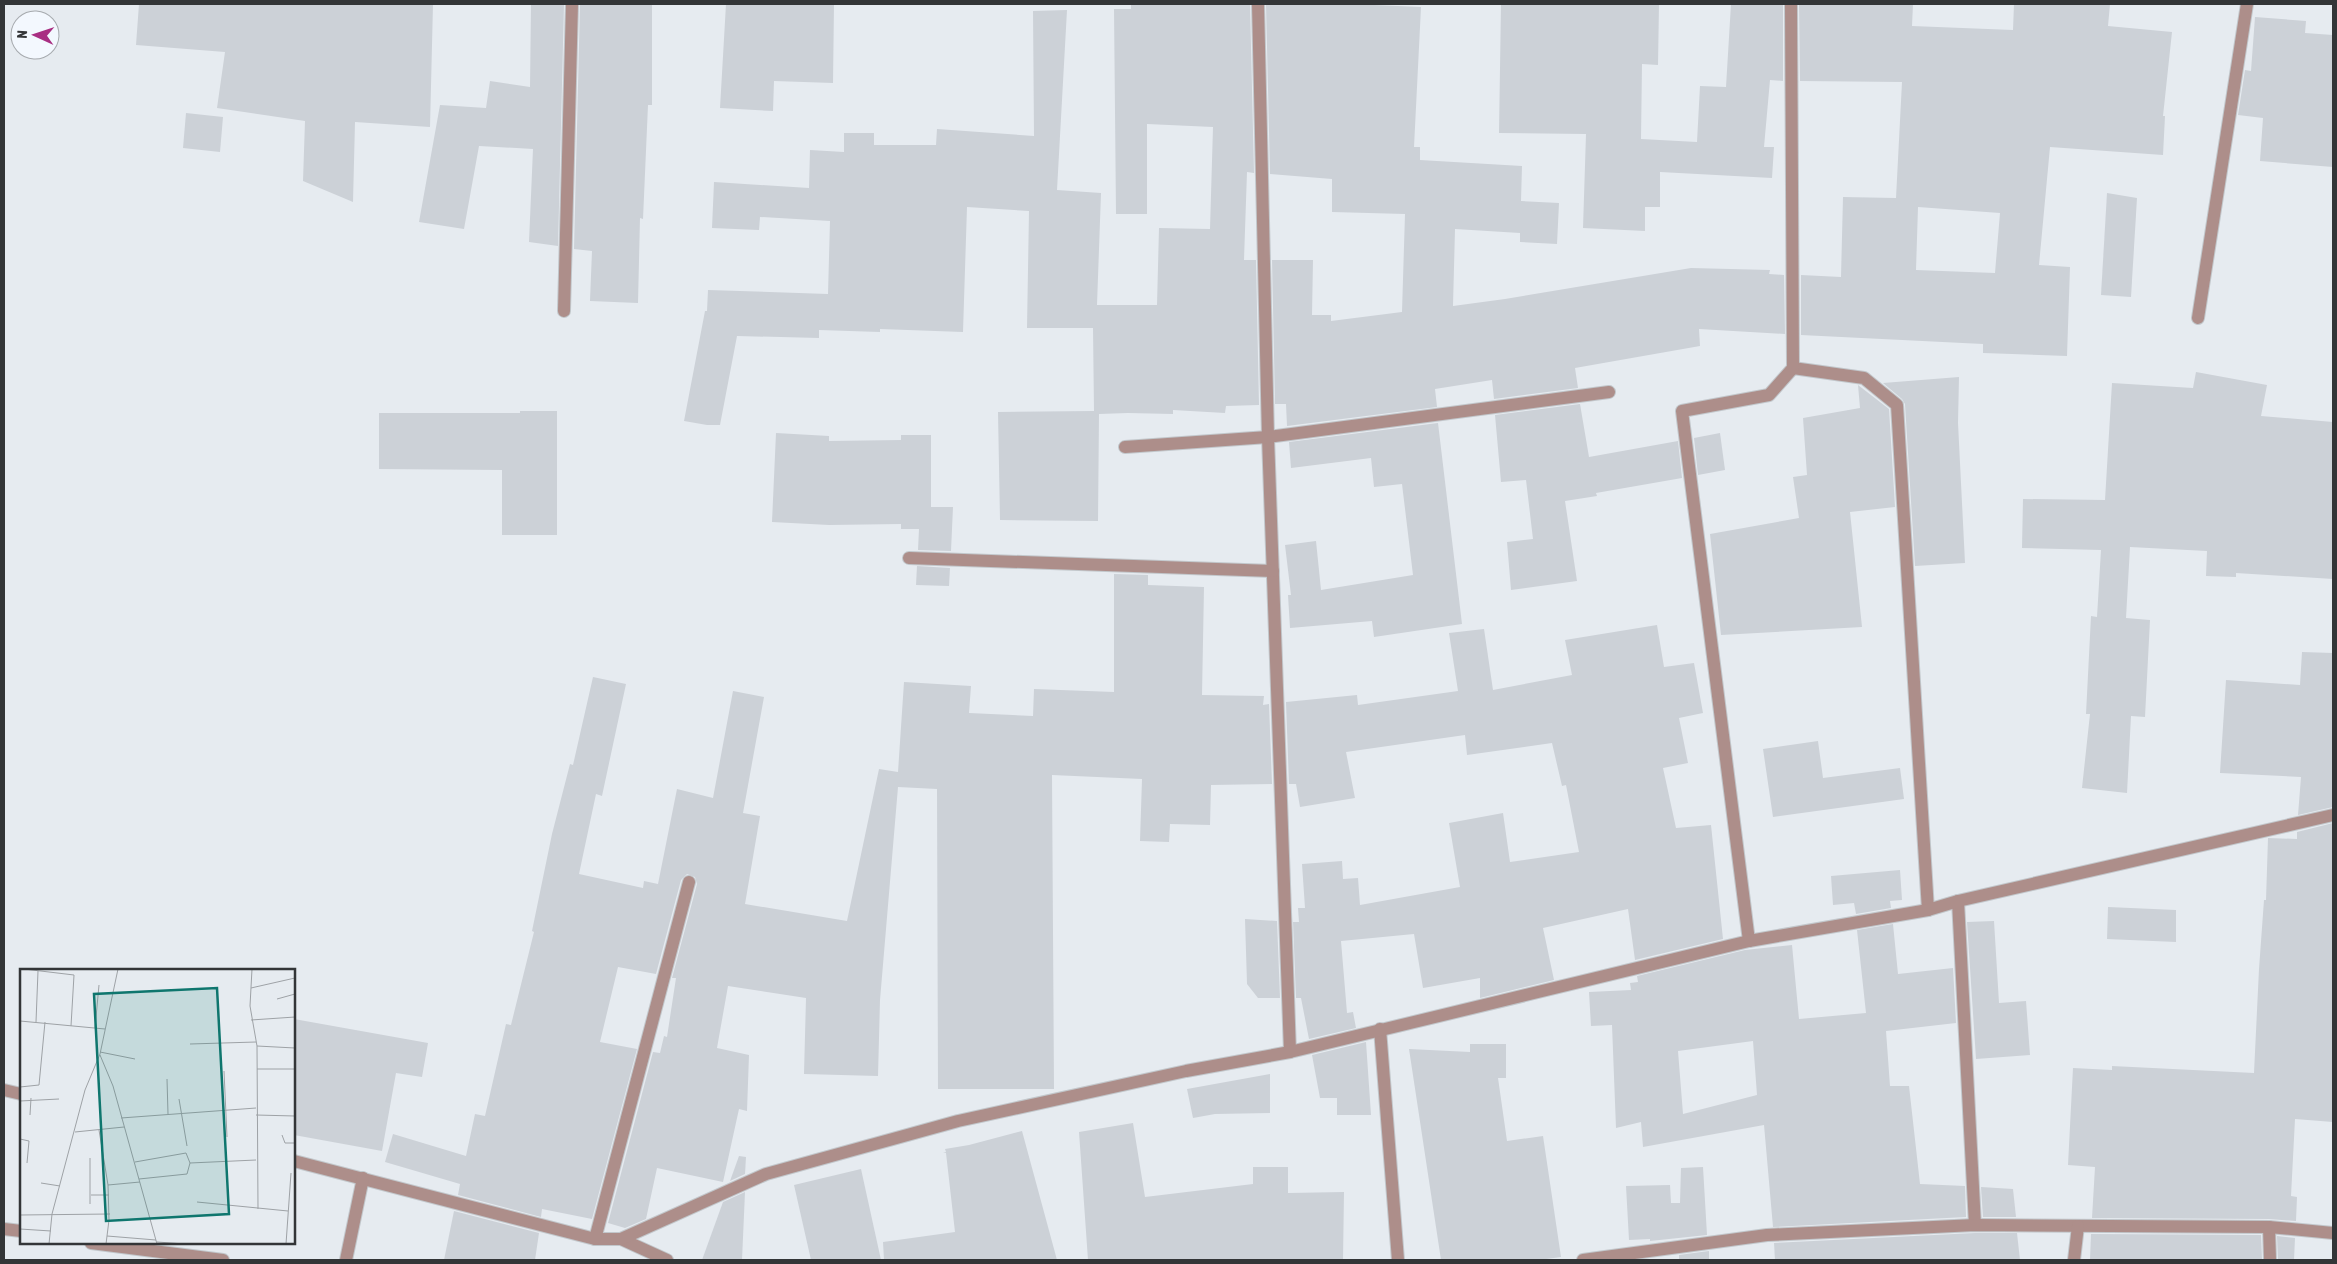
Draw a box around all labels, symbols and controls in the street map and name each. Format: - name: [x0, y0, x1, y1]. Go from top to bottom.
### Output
- north arrow: [10, 10, 60, 60]
- text: N: [14, 30, 30, 39]
- inset map: [20, 969, 295, 1244]

